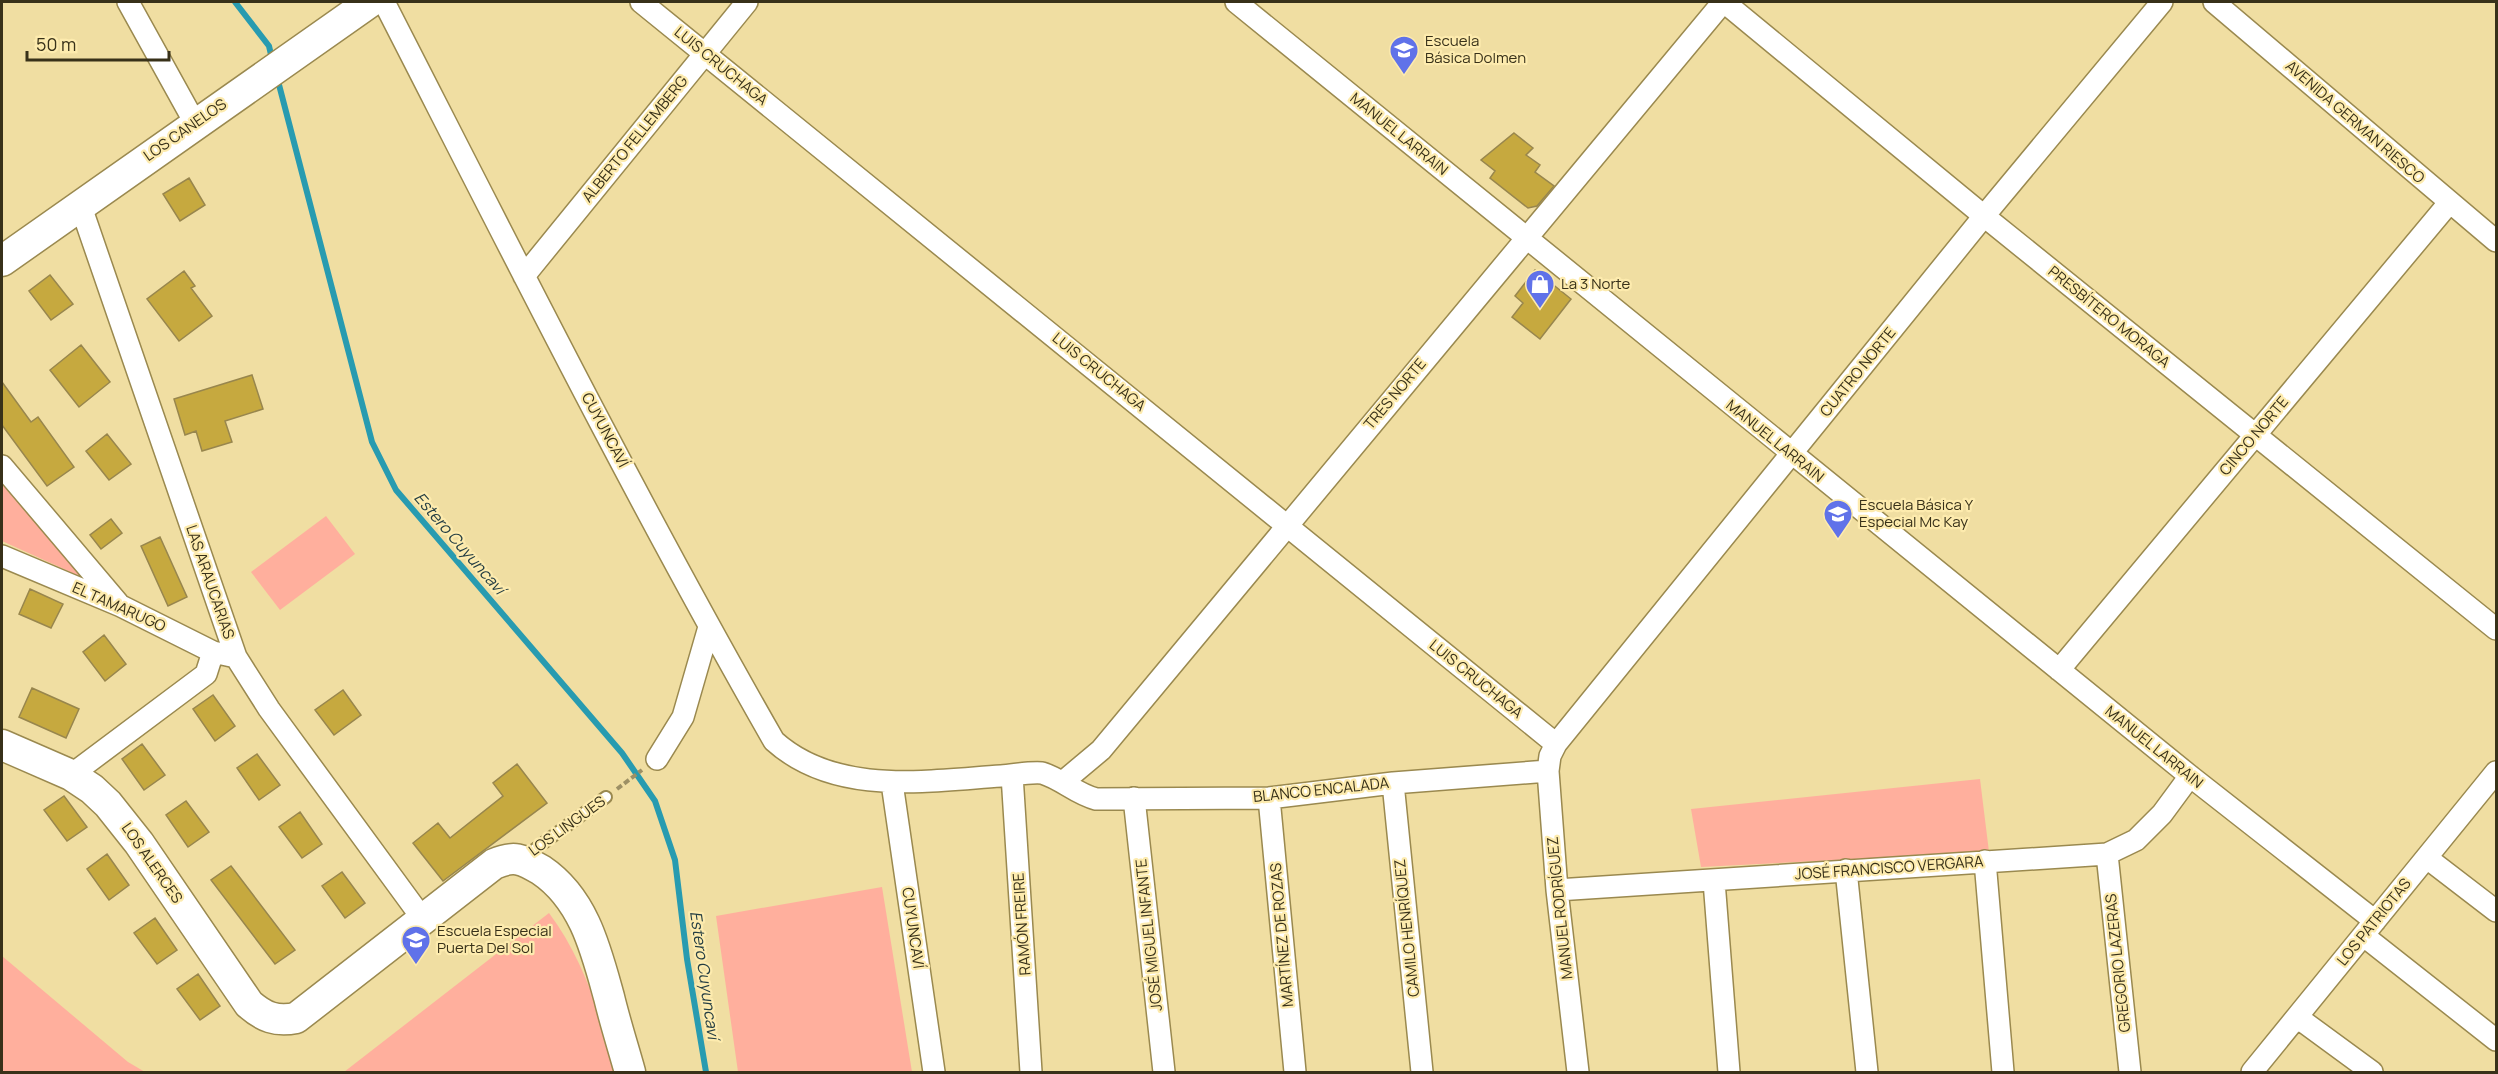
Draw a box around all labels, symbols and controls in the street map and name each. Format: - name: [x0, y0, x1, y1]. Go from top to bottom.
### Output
- street label: LUIS CRUCHAGA: [670, 21, 773, 110]
- scale bar: [27, 24, 170, 62]
- place label: Escuela Básica Dolmen: [1425, 30, 1526, 68]
- text: 50 m: [36, 32, 76, 56]
- school or university icon: Escuela Básica Dolmen: [1388, 34, 1420, 76]
- street label: AVENIDA GERMAN RIESCO: [2281, 55, 2429, 188]
- street label: ALBERTO FELLEMBERG: [577, 71, 693, 206]
- street label: MANUEL LARRAIN: [1346, 87, 1453, 180]
- street label: LOS CANELOS: [139, 93, 230, 166]
- street label: PRESBÍTERO MORAGA: [2044, 261, 2175, 373]
- shop icon: La 3 Norte: [1524, 268, 1556, 310]
- place label: La 3 Norte: [1561, 273, 1631, 294]
- street label: CUATRO NORTE: [1815, 322, 1900, 421]
- street label: LUIS CRUCHAGA: [1048, 327, 1151, 416]
- street label: TRES NORTE: [1359, 354, 1431, 434]
- street label: CUYUNCAVÍ: [577, 389, 634, 471]
- street label: CINCO NORTE: [2214, 392, 2293, 480]
- street label: MANUEL LARRAIN: [1722, 394, 1829, 487]
- water label: Estero Cuyuncaví: [409, 487, 513, 601]
- place label: Escuela Básica Y Especial Mc Kay: [1859, 494, 1974, 532]
- school or university icon: Escuela Básica Y Especial Mc Kay: [1822, 498, 1854, 540]
- street label: LAS ARAUCARIAS: [181, 522, 240, 642]
- street label: EL TAMARUGO: [69, 577, 169, 637]
- street label: LUIS CRUCHAGA: [1425, 634, 1528, 723]
- street label: MANUEL LARRAIN: [2101, 700, 2208, 793]
- street label: BLANCO ENCALADA: [1252, 772, 1390, 807]
- street label: LOS LINGUES: [524, 791, 609, 861]
- street label: LOS ALERCES: [117, 818, 188, 907]
- street label: MANUEL RODRÍGUEZ: [1542, 836, 1577, 981]
- street label: JOSÉ FRANCISCO VERGARA: [1794, 850, 1985, 885]
- street label: JOSÉ MIGUEL INFANTE: [1130, 858, 1167, 1012]
- street label: CAMILO HENRÍQUEZ: [1389, 858, 1424, 998]
- street label: MARTÍNEZ DE ROZAS: [1265, 862, 1298, 1008]
- street label: RAMÓN FREIRE: [1007, 872, 1036, 976]
- street label: LOS PATRIOTAS: [2332, 874, 2415, 970]
- street label: CUYUNCAVÍ: [897, 886, 930, 970]
- street label: GREGORIO LAZERAS: [2100, 893, 2135, 1033]
- water label: Estero Cuyuncaví: [685, 910, 725, 1044]
- place label: Escuela Especial Puerta Del Sol: [437, 920, 552, 958]
- school or university icon: Escuela Especial Puerta Del Sol: [400, 924, 432, 966]

